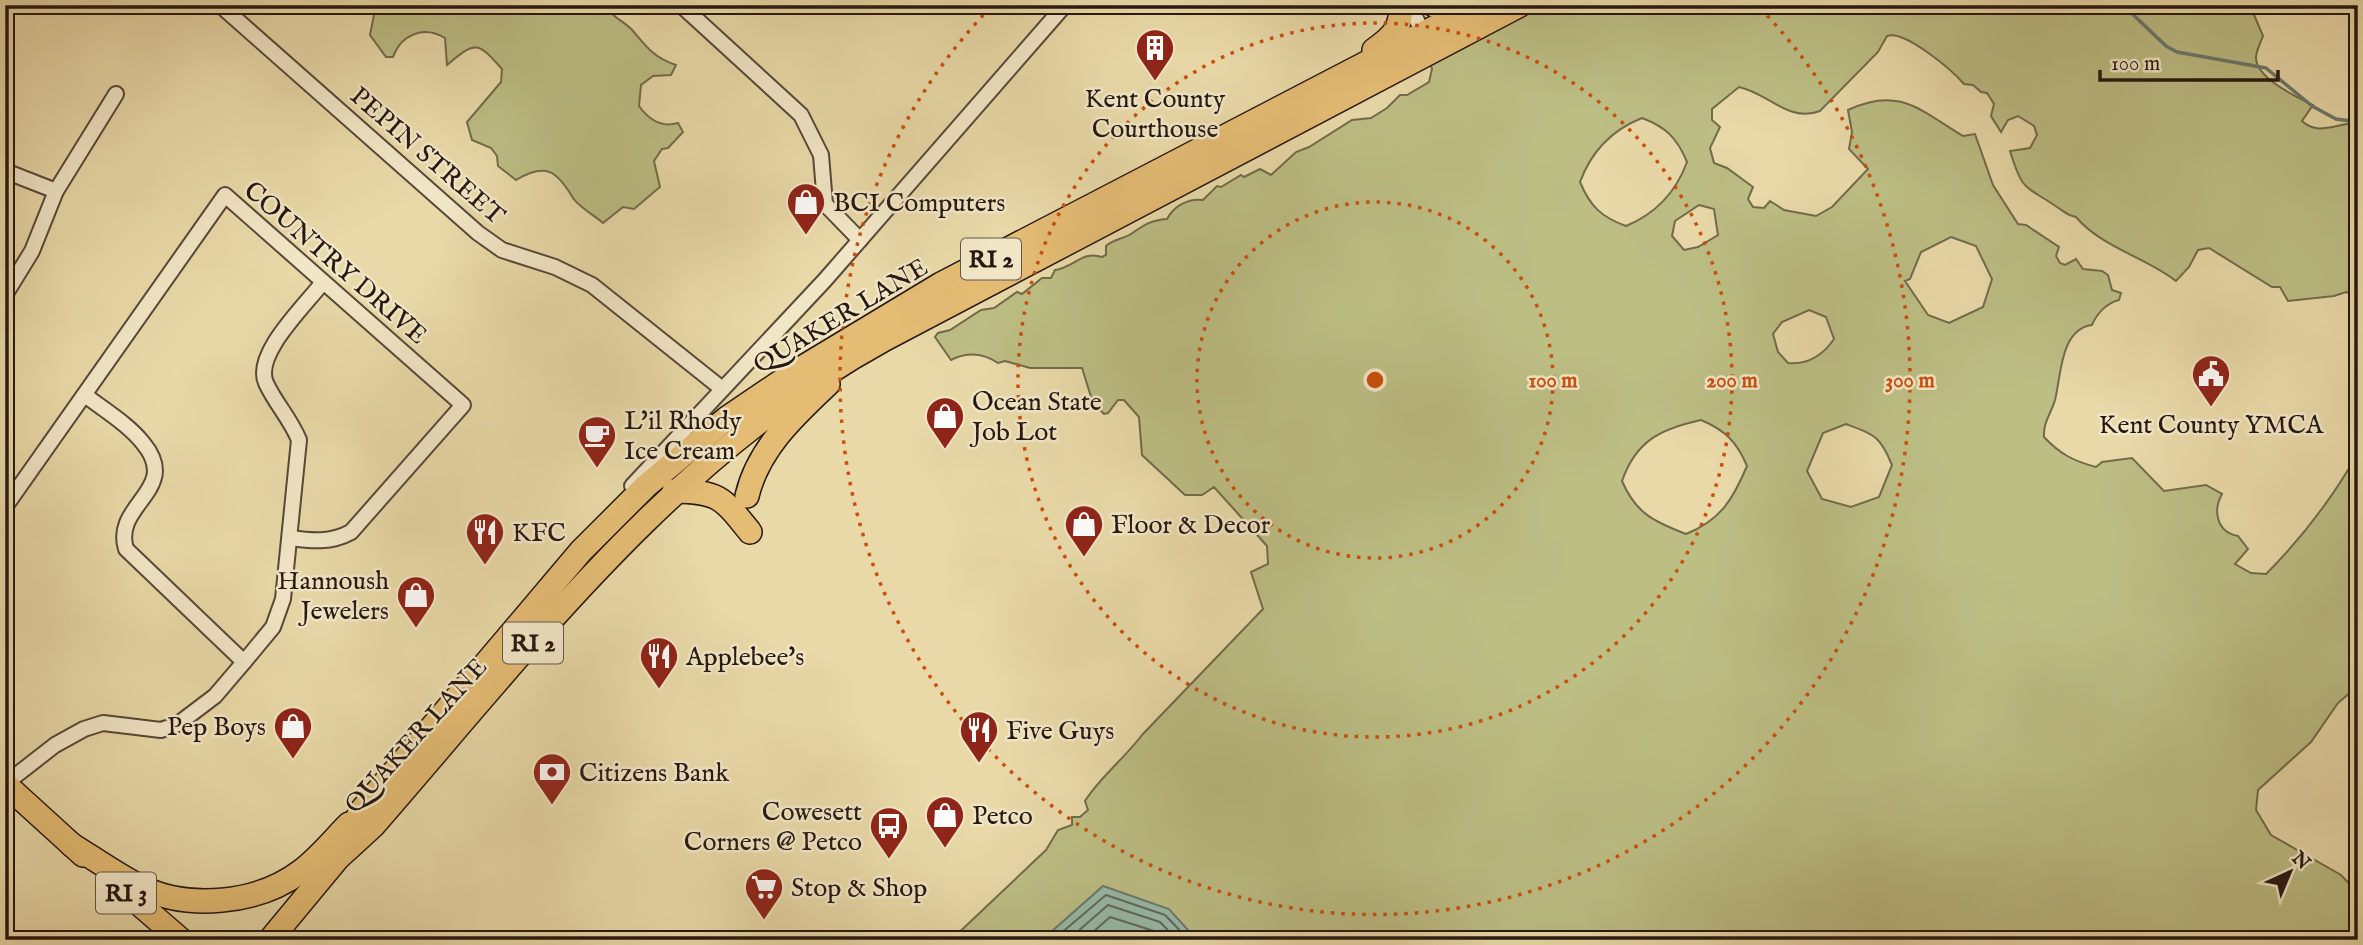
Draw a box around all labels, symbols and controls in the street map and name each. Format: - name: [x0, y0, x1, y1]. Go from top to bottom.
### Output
- building icon: Kent County Courthouse: [1134, 27, 1176, 82]
- scale bar: [2100, 38, 2279, 82]
- text: 100 m: [2111, 51, 2160, 78]
- street label: PEPIN STREET: [343, 80, 511, 232]
- place label: Kent County Courthouse: [1085, 83, 1225, 146]
- street label: COUNTRY DRIVE: [237, 174, 434, 352]
- shop icon: BCI Computers: [785, 181, 827, 236]
- place label: BCI Computers: [833, 187, 1005, 220]
- road number: RI 2: [961, 238, 1021, 280]
- street label: QUAKER LANE: [747, 251, 934, 381]
- public building icon: Kent County YMCA: [2190, 353, 2232, 408]
- centre of rings: [1363, 368, 1387, 392]
- text: 100 m: [1528, 368, 1578, 395]
- text: 200 m: [1706, 368, 1758, 395]
- text: 300 m: [1885, 368, 1935, 395]
- place label: Ocean State Job Lot: [969, 386, 1102, 449]
- shop icon: Ocean State Job Lot: [924, 395, 966, 450]
- place label: L'il Rhody Ice Cream: [624, 405, 742, 468]
- place label: Kent County YMCA: [2099, 409, 2325, 442]
- cafe icon: L'il Rhody Ice Cream: [576, 414, 618, 469]
- shop icon: Floor & Decor: [1063, 503, 1105, 558]
- place label: Floor & Decor: [1111, 509, 1271, 542]
- restaurant icon: KFC: [464, 511, 506, 566]
- place label: KFC: [512, 517, 566, 550]
- place label: Hannoush Jewelers: [277, 565, 389, 628]
- shop icon: Hannoush Jewelers: [395, 574, 437, 629]
- road number: RI 2: [503, 622, 563, 664]
- restaurant icon: Applebee's: [638, 635, 680, 690]
- place label: Applebee's: [685, 641, 804, 674]
- street label: QUAKER LANE: [338, 651, 495, 821]
- shop icon: Pep Boys: [272, 705, 314, 760]
- restaurant icon: Five Guys: [958, 709, 1000, 764]
- place label: Pep Boys: [167, 711, 266, 744]
- place label: Five Guys: [1006, 715, 1114, 748]
- bank icon: Citizens Bank: [531, 751, 573, 806]
- place label: Citizens Bank: [579, 757, 730, 790]
- shop icon: Petco: [924, 794, 966, 849]
- place label: Cowesett Corners @ Petco: [684, 796, 862, 859]
- place label: Petco: [972, 800, 1033, 833]
- bus stop icon: Cowesett Corners @ Petco: [868, 805, 910, 860]
- north arrow: [2254, 836, 2324, 906]
- text: N: [2285, 846, 2315, 876]
- supermarket icon: Stop & Shop: [743, 866, 785, 921]
- road number: RI 3: [96, 872, 156, 914]
- place label: Stop & Shop: [791, 872, 927, 905]

